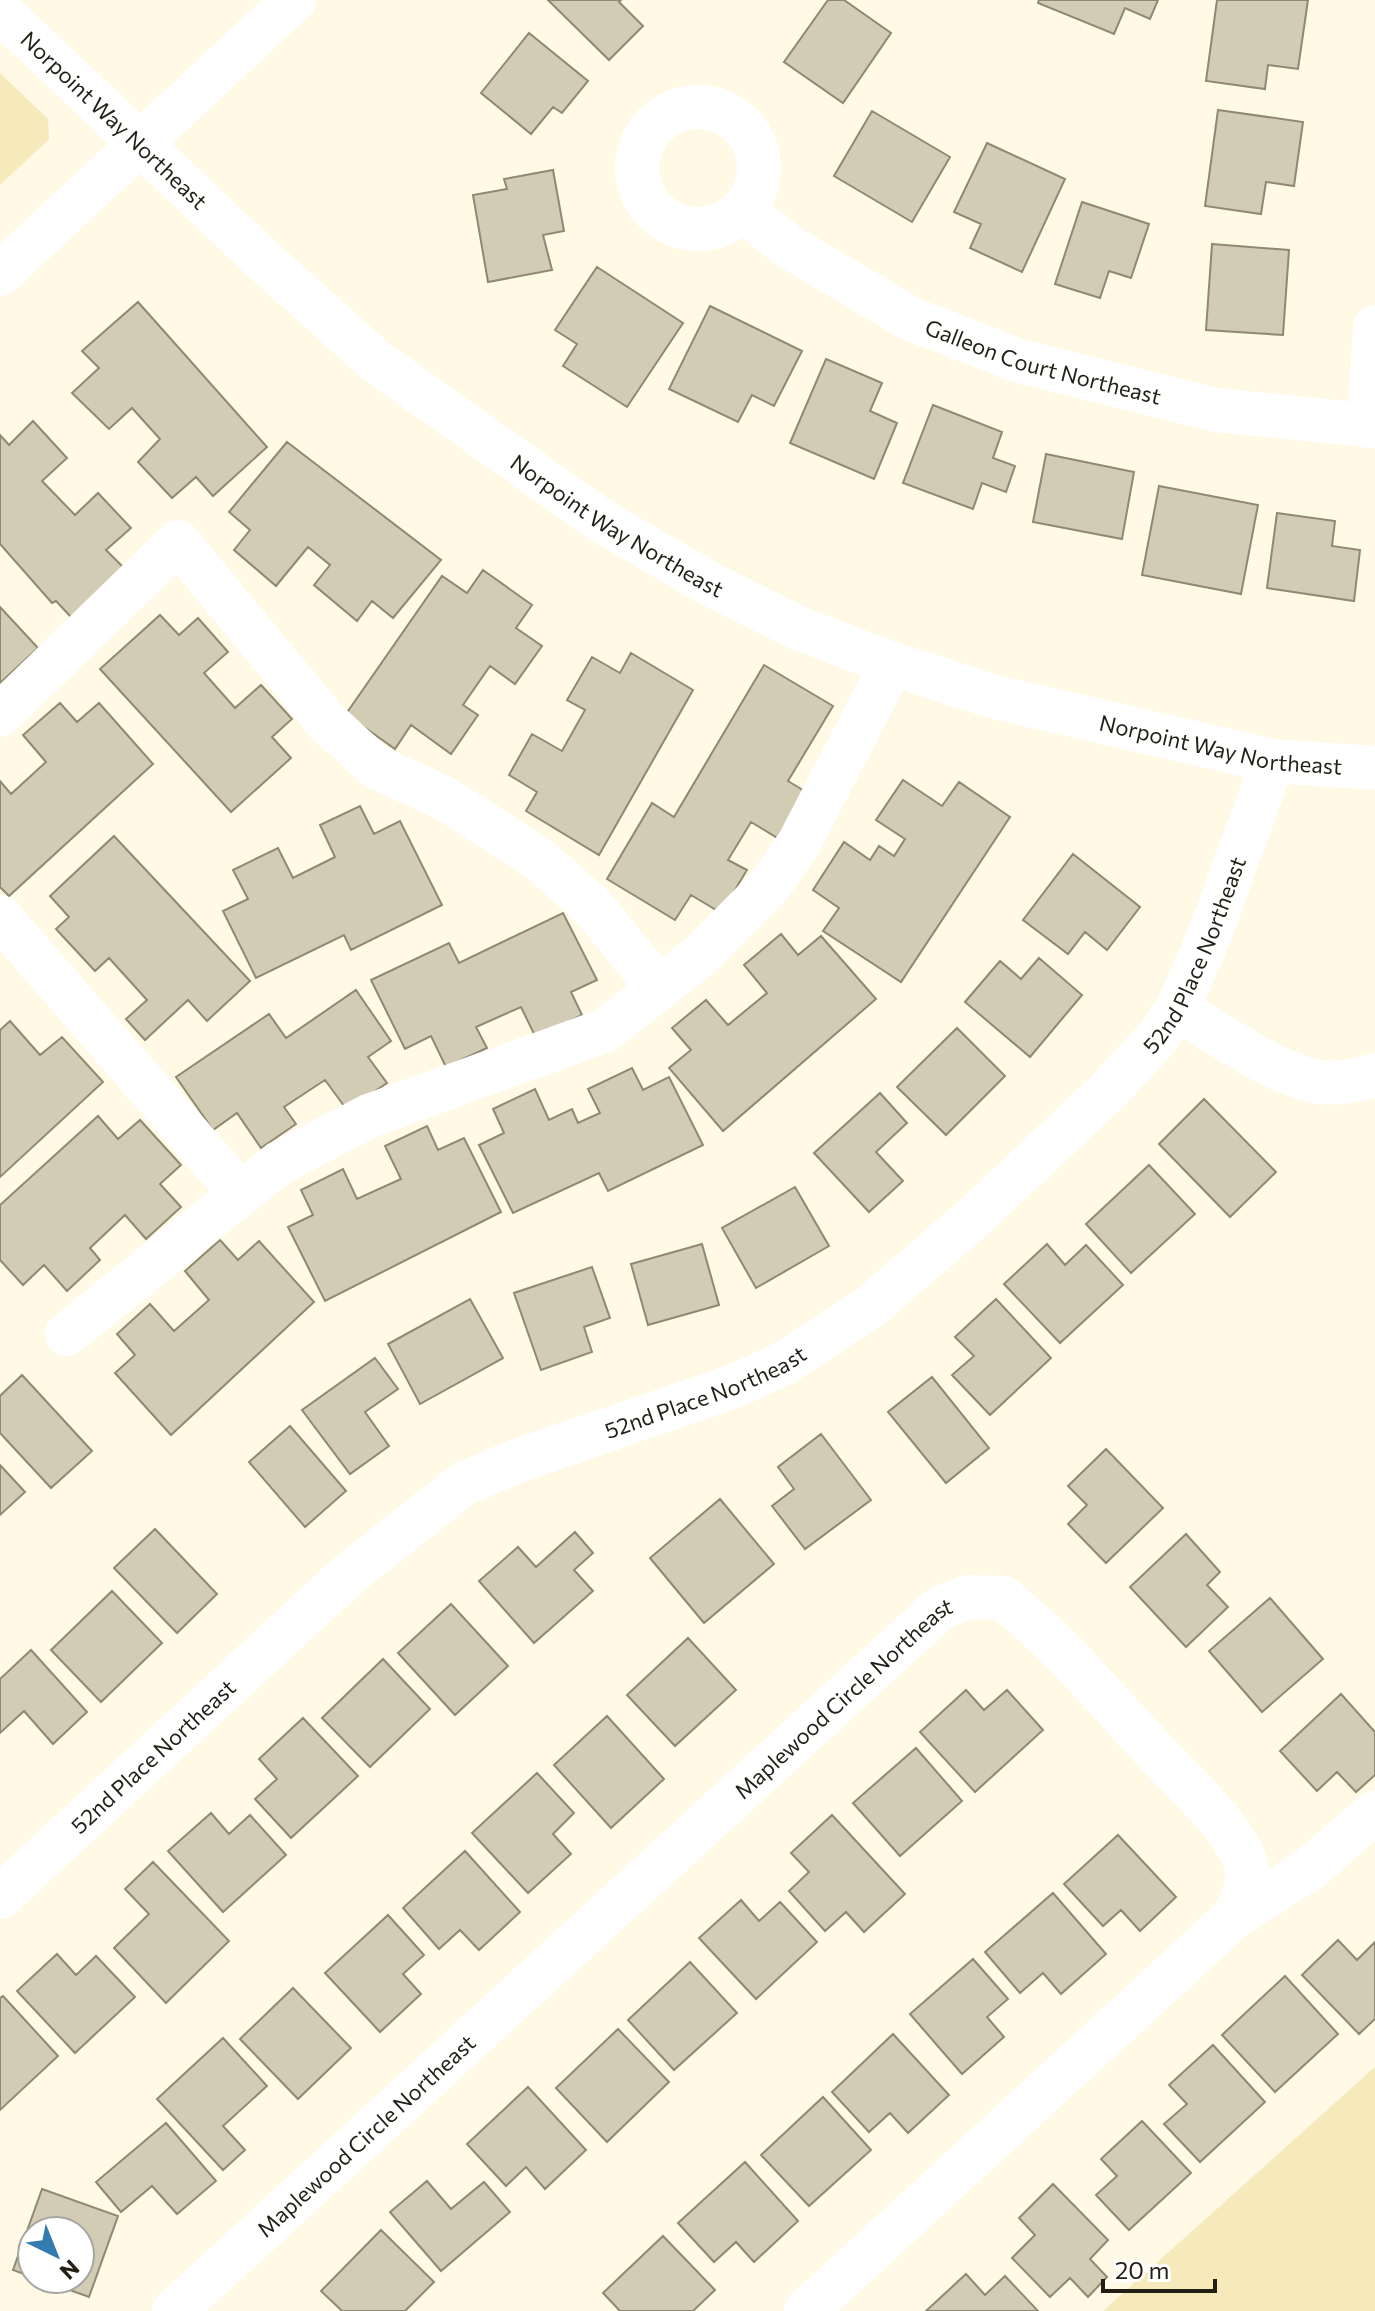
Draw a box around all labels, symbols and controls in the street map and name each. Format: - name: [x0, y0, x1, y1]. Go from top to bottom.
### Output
- street label: Norpoint Way Northeast: [16, 25, 214, 214]
- street label: Galleon Court Northeast: [922, 312, 1164, 409]
- street label: Norpoint Way Northeast: [506, 448, 728, 602]
- street label: Norpoint Way Northeast: [1097, 708, 1343, 779]
- street label: 52nd Place Northeast: [1137, 853, 1251, 1059]
- street label: 52nd Place Northeast: [601, 1339, 811, 1443]
- street label: Maplewood Circle Northeast: [728, 1591, 956, 1804]
- street label: 52nd Place Northeast: [65, 1673, 240, 1838]
- street label: Maplewood Circle Northeast: [251, 2028, 480, 2242]
- north arrow: [16, 2215, 96, 2295]
- scale bar: [1103, 2243, 1215, 2293]
- text: N: [55, 2254, 85, 2285]
- text: 20 m: [1115, 2255, 1169, 2284]

